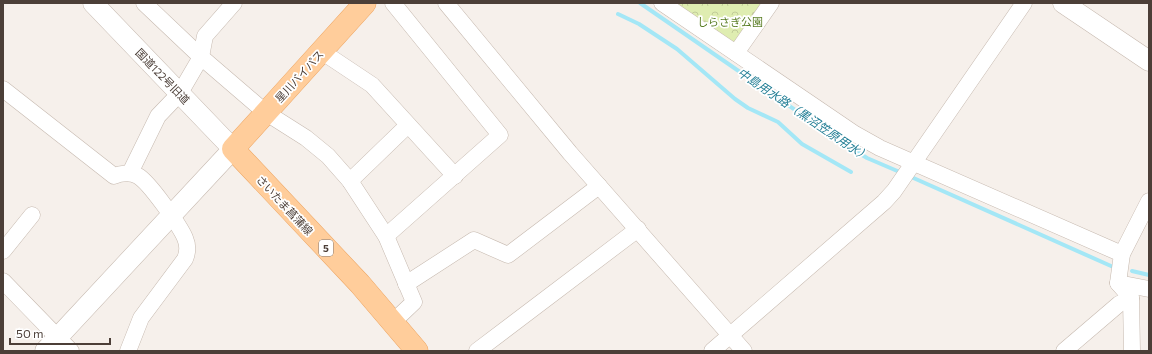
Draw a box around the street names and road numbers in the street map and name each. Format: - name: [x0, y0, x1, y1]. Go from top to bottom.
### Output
- street label: 国道122号旧道: [133, 46, 193, 106]
- street label: 星川バイパス: [272, 47, 326, 105]
- street label: さいたま菖蒲線: [254, 173, 316, 237]
- road number: 5: [319, 240, 333, 256]

